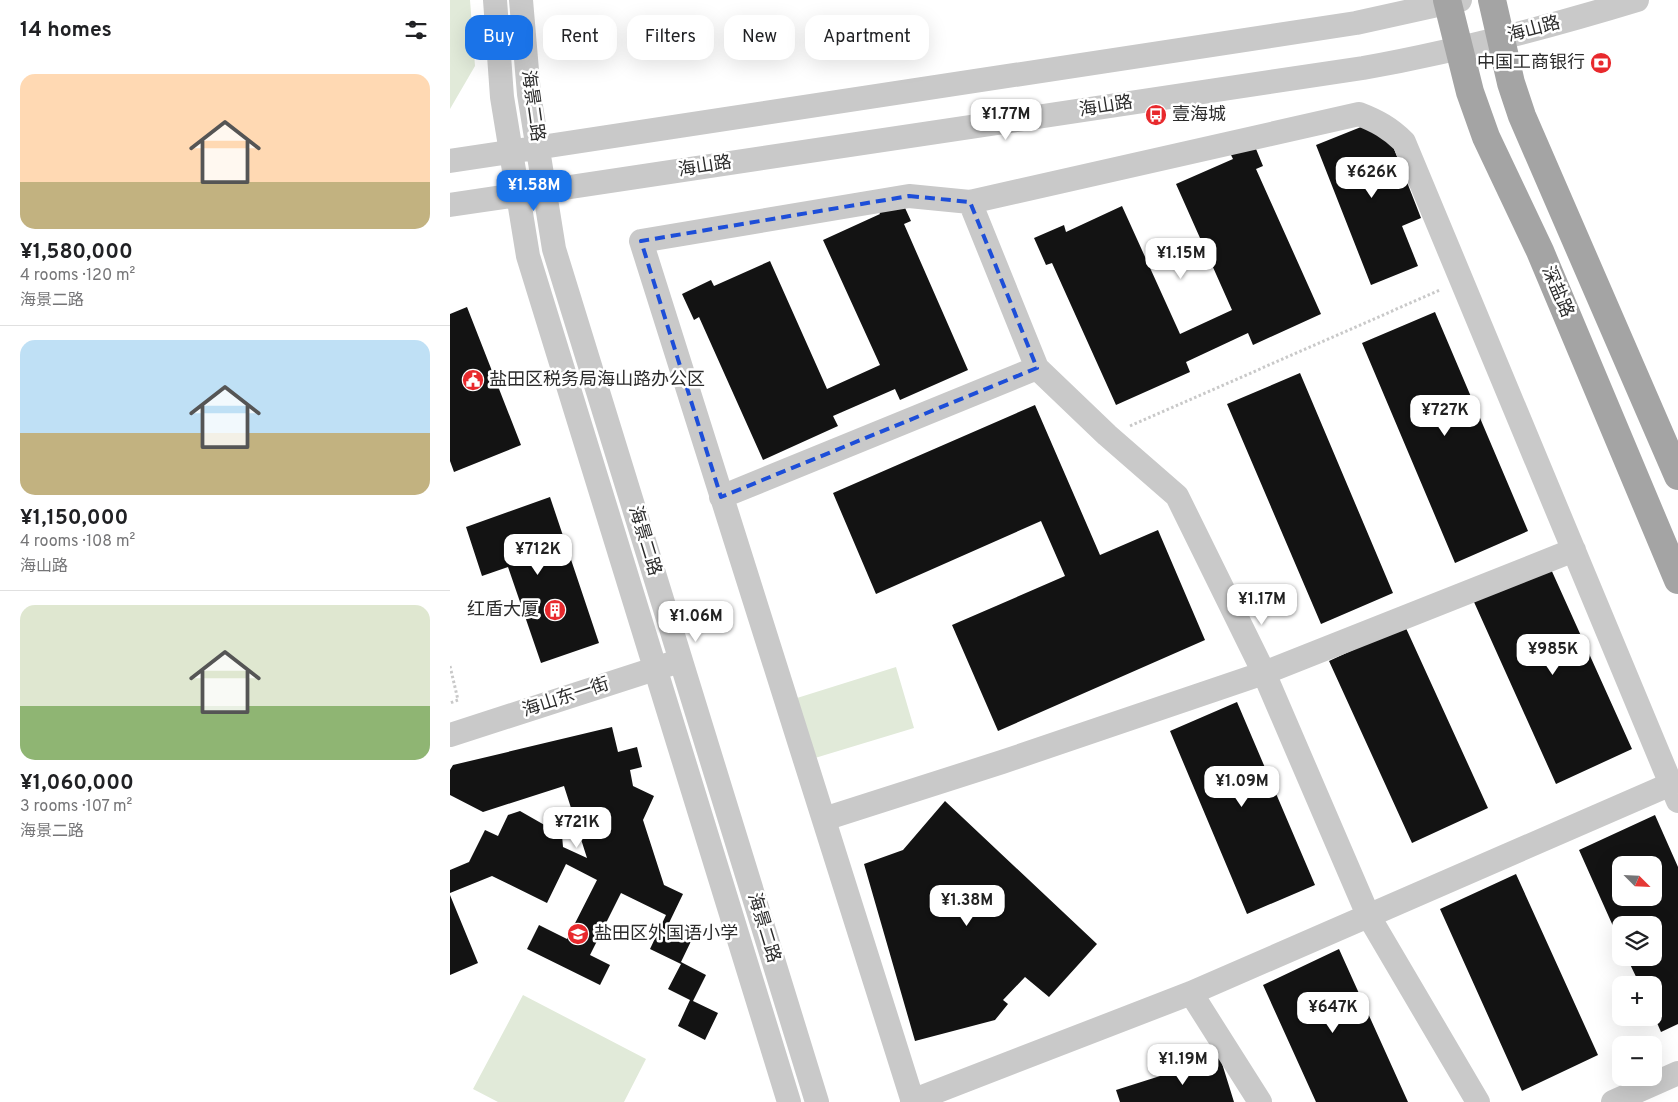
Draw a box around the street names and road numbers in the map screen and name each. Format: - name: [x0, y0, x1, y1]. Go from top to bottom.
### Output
- street label: 海山路: [1505, 12, 1563, 48]
- street label: 海景二路: [516, 69, 548, 143]
- street label: 海山路: [1078, 91, 1134, 123]
- street label: 海山路: [677, 151, 733, 183]
- street label: 深盐路: [1536, 263, 1578, 321]
- street label: 海景二路: [622, 503, 666, 579]
- street label: 海山东一街: [520, 673, 612, 723]
- street label: 海景二路: [741, 890, 785, 966]

